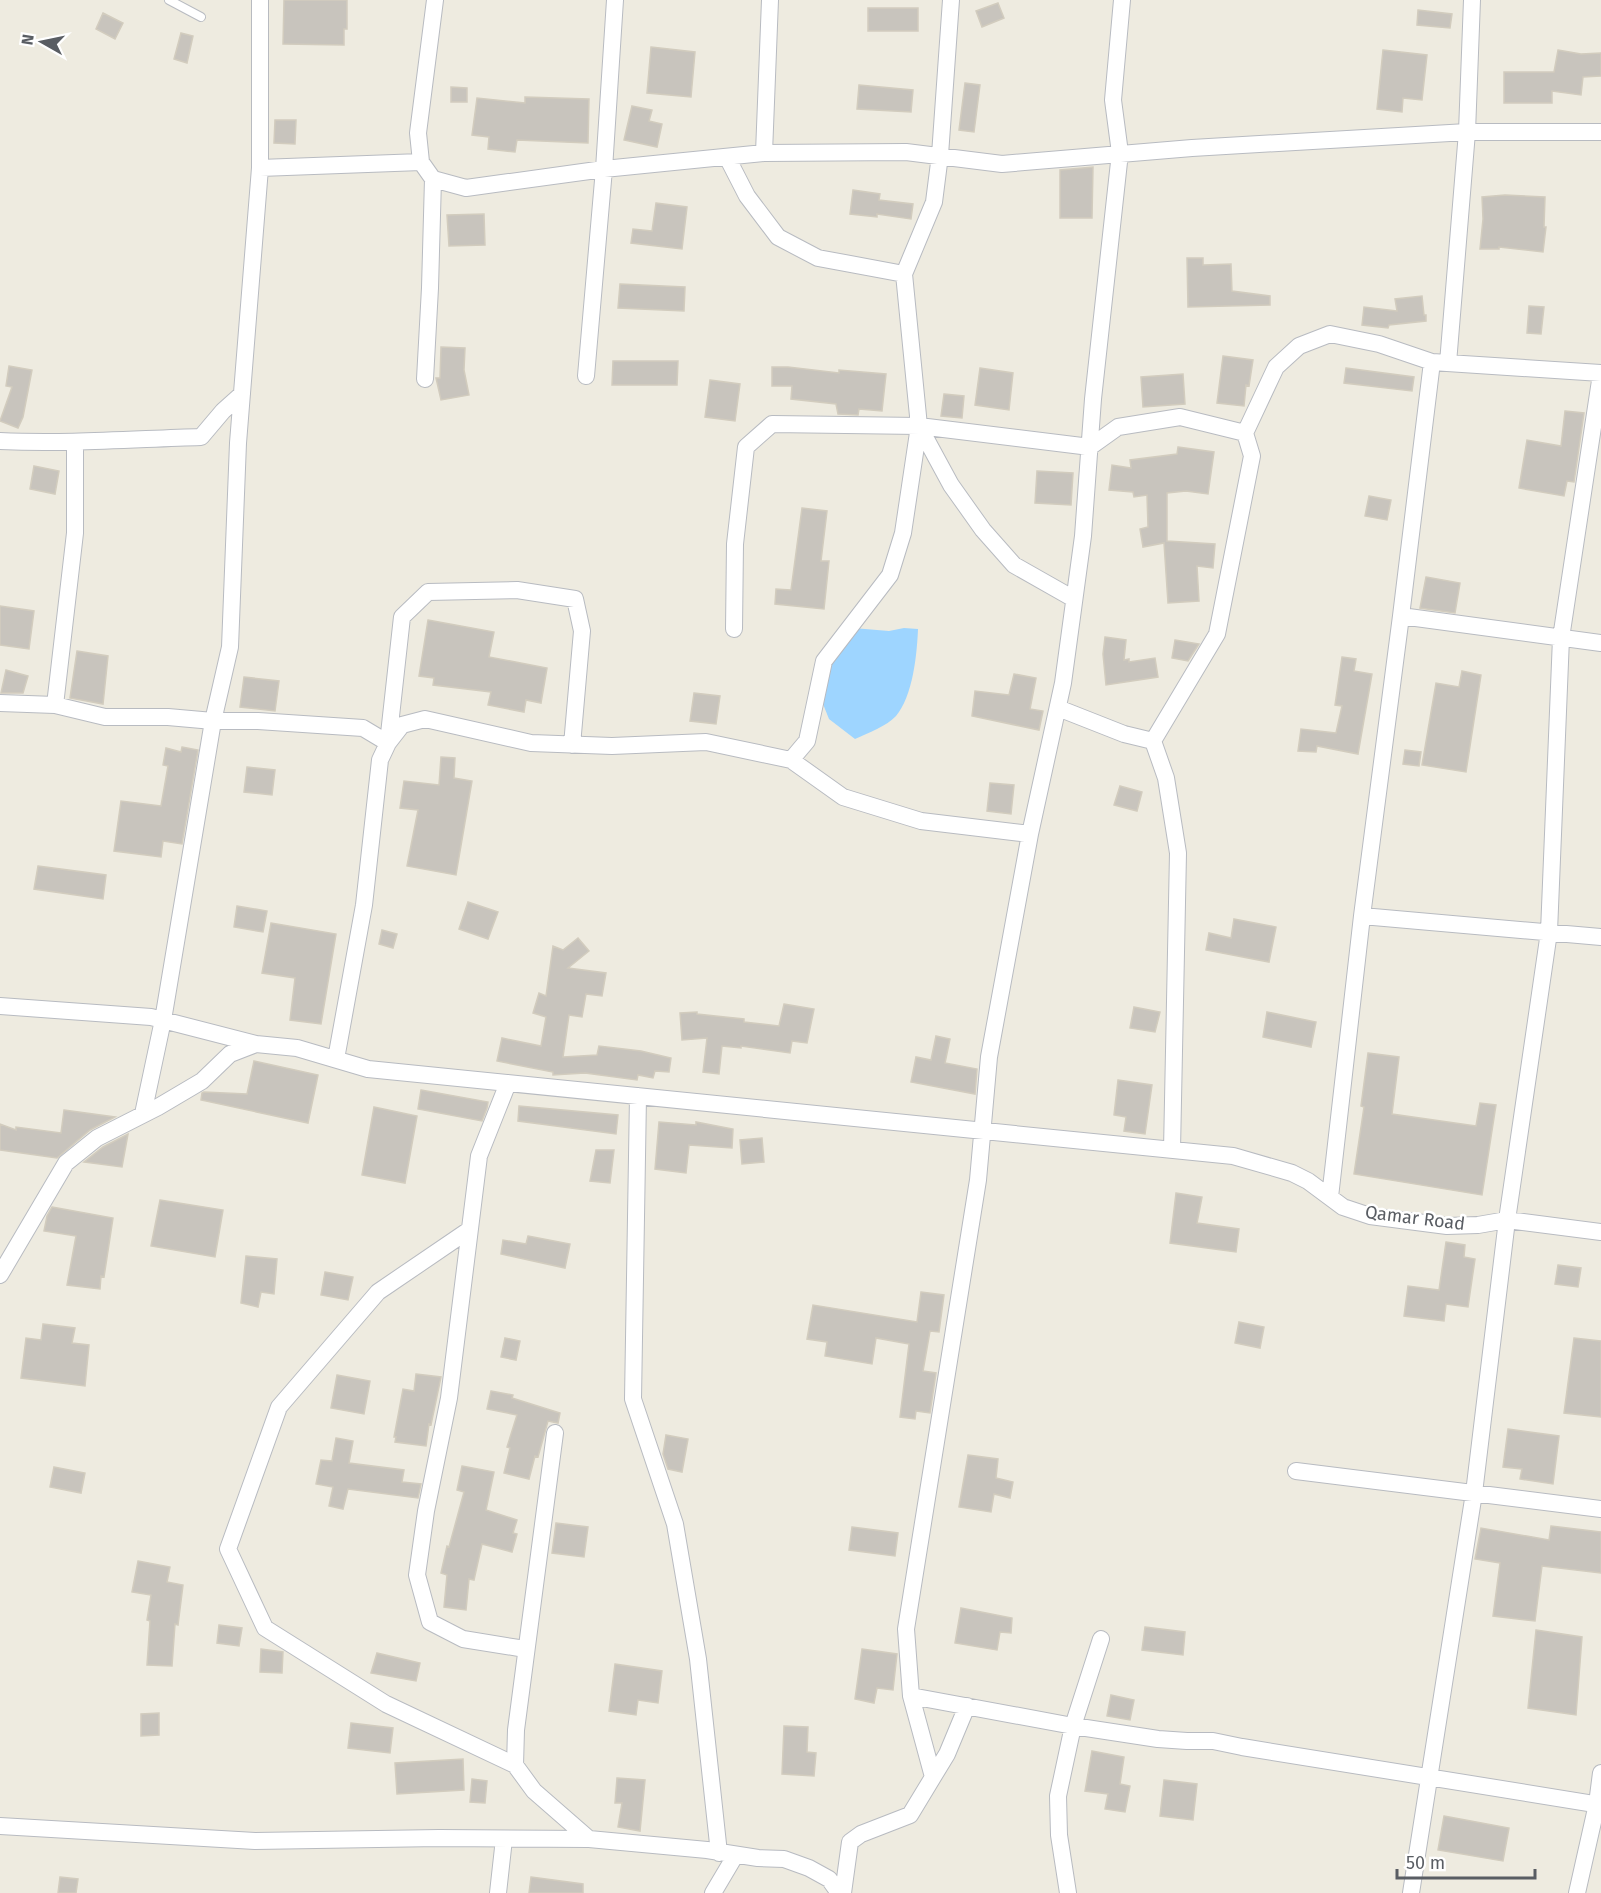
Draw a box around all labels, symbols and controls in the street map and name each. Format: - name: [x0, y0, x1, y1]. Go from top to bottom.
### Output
- north arrow: [12, 12, 72, 72]
- text: N: [17, 33, 38, 46]
- street label: Qamar Road: [1364, 1201, 1466, 1235]
- scale bar: [1397, 1842, 1535, 1880]
- text: 50 m: [1406, 1852, 1445, 1874]

